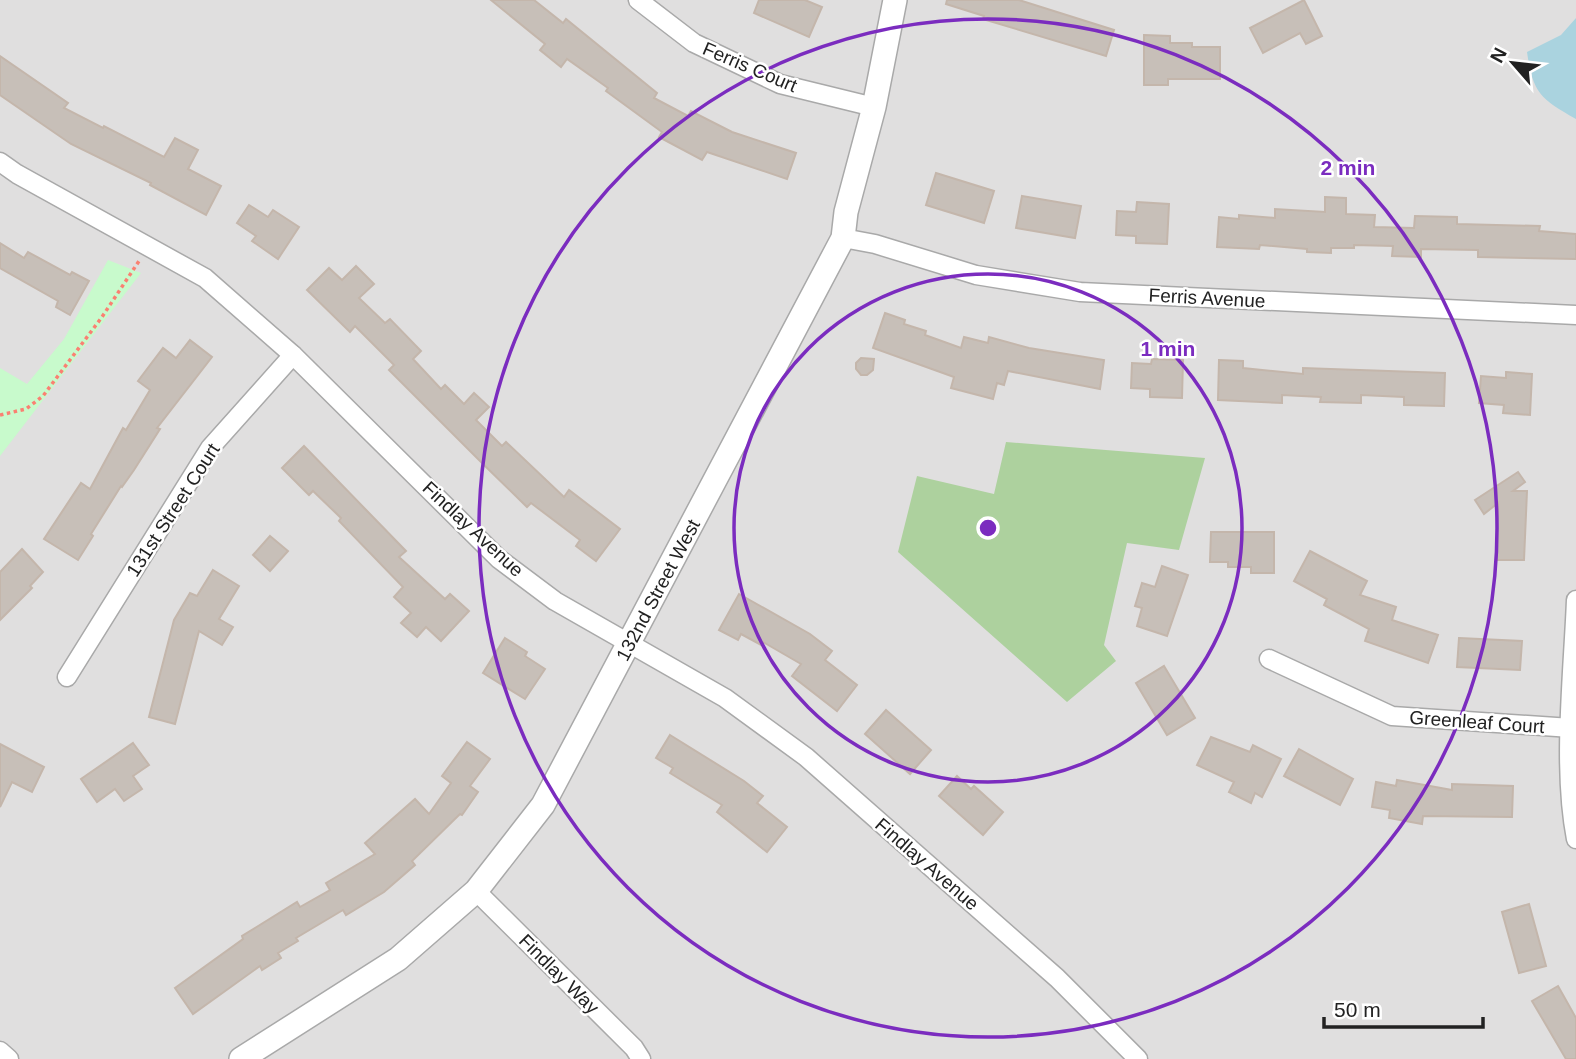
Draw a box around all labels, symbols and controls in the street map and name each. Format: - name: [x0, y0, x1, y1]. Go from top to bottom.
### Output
- north arrow: [1478, 28, 1548, 98]
- street label: Ferris Court: [700, 38, 801, 97]
- text: N: [1486, 44, 1511, 66]
- text: 2 min: [1321, 156, 1375, 179]
- street label: Ferris Avenue: [1148, 284, 1266, 312]
- text: 1 min: [1141, 337, 1195, 360]
- street label: 131st Street Court: [122, 439, 224, 580]
- street label: Findlay Avenue: [418, 477, 528, 581]
- street label: 132nd Street West: [612, 515, 704, 664]
- centre of rings: [976, 516, 1000, 540]
- street label: Greenleaf Court: [1409, 707, 1546, 737]
- street label: Findlay Avenue: [871, 814, 983, 914]
- street label: Findlay Way: [515, 930, 603, 1018]
- scale bar: [1324, 986, 1483, 1030]
- text: 50 m: [1334, 998, 1381, 1021]

